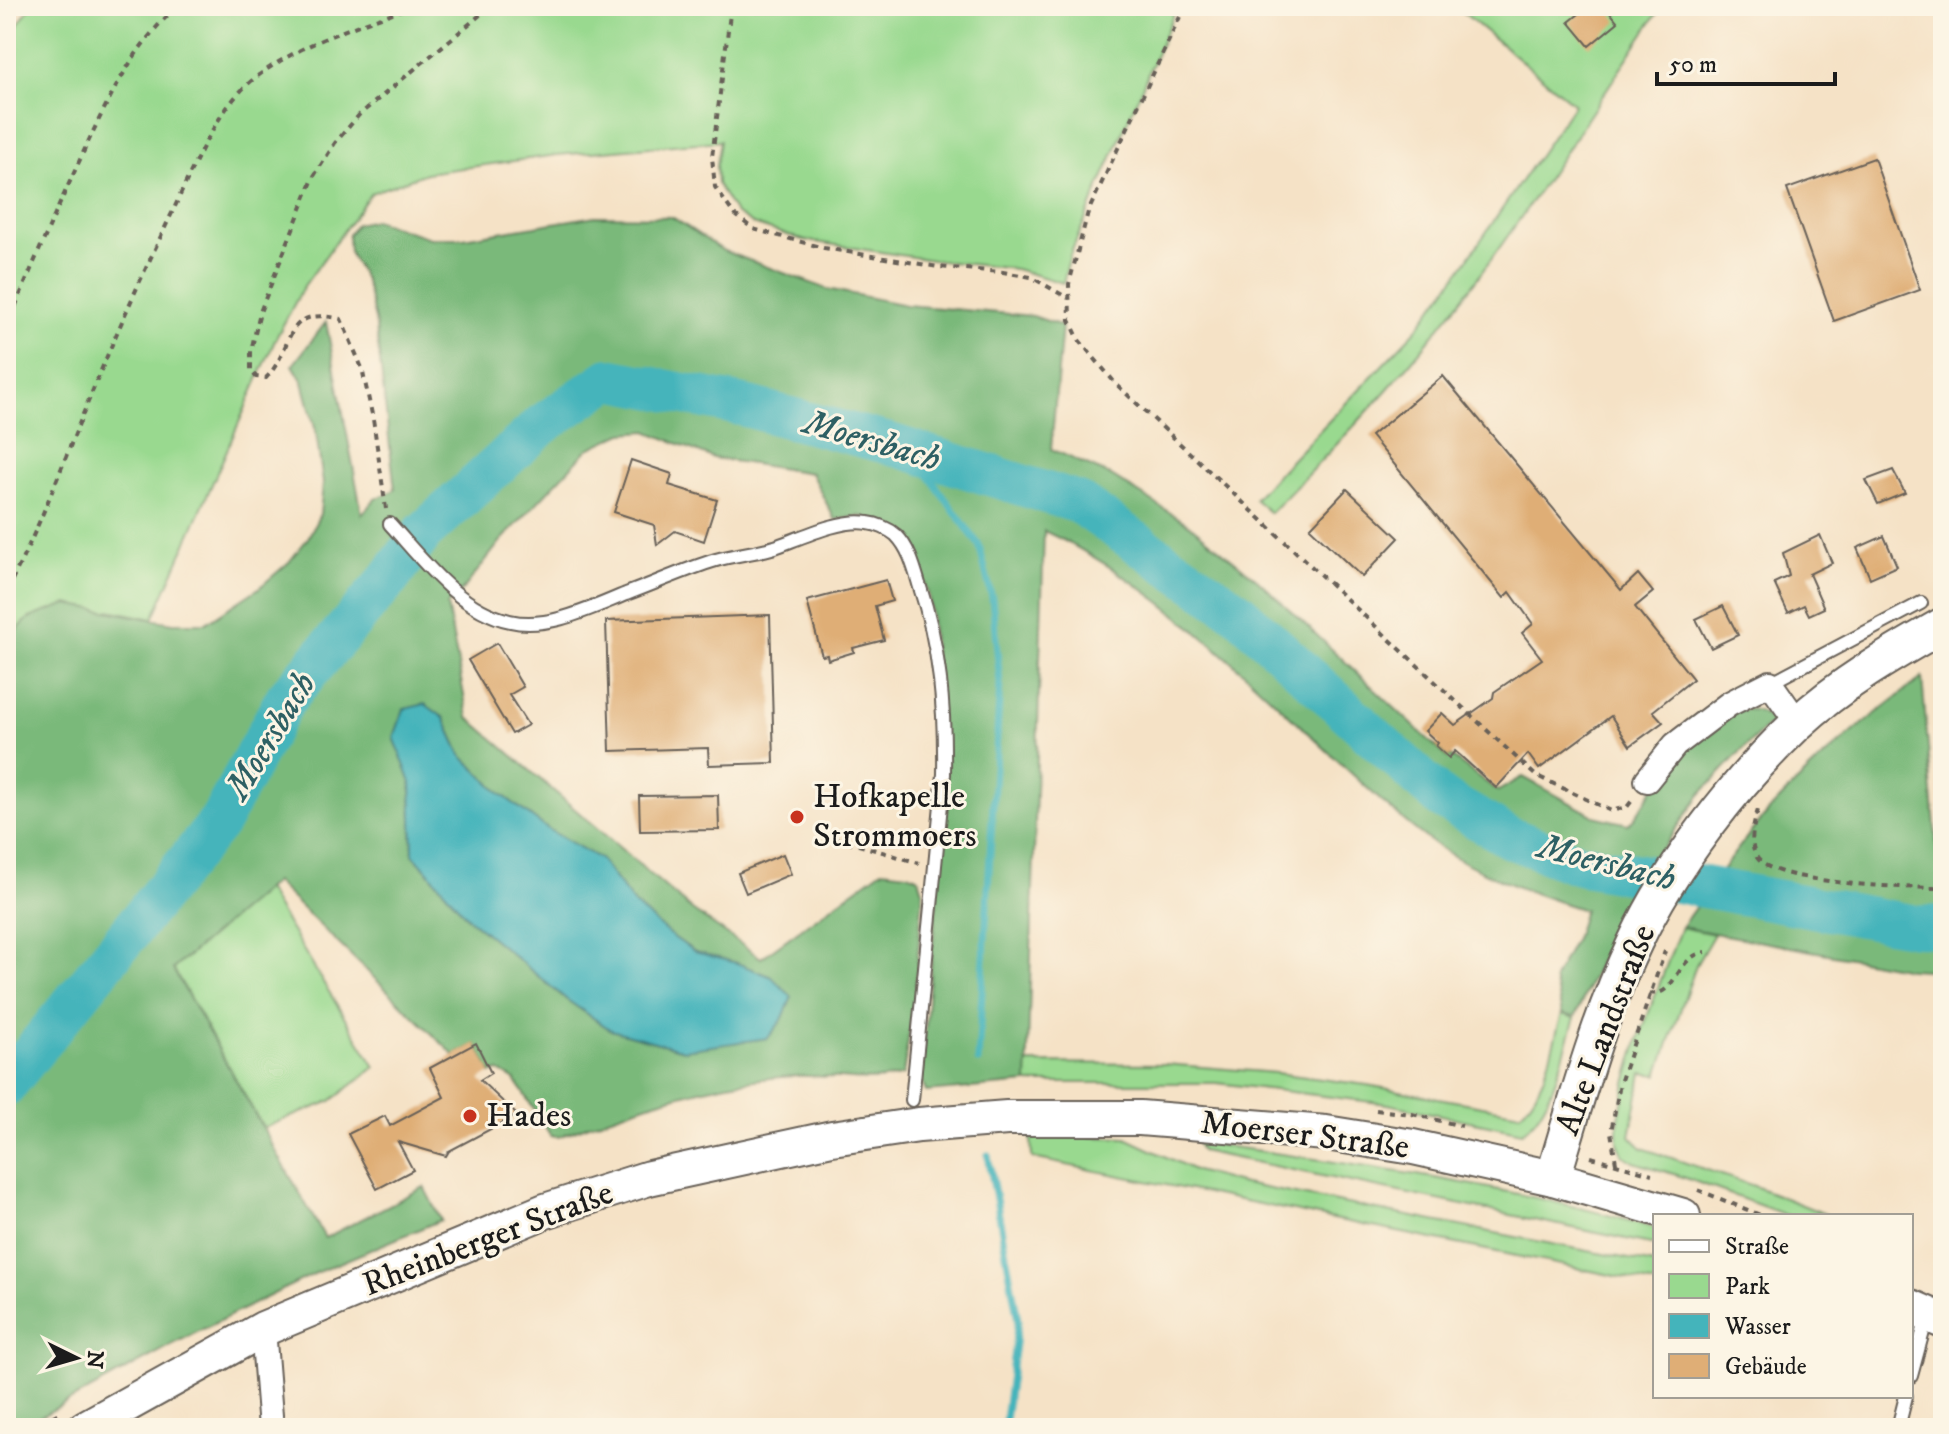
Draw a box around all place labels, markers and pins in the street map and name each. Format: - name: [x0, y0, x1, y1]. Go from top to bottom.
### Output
- place label: Hofkapelle Strommoers: [813, 776, 977, 857]
- marker: Hofkapelle Strommoers: [788, 808, 806, 826]
- place label: Hades: [486, 1095, 571, 1137]
- marker: Hades: [461, 1107, 479, 1125]

